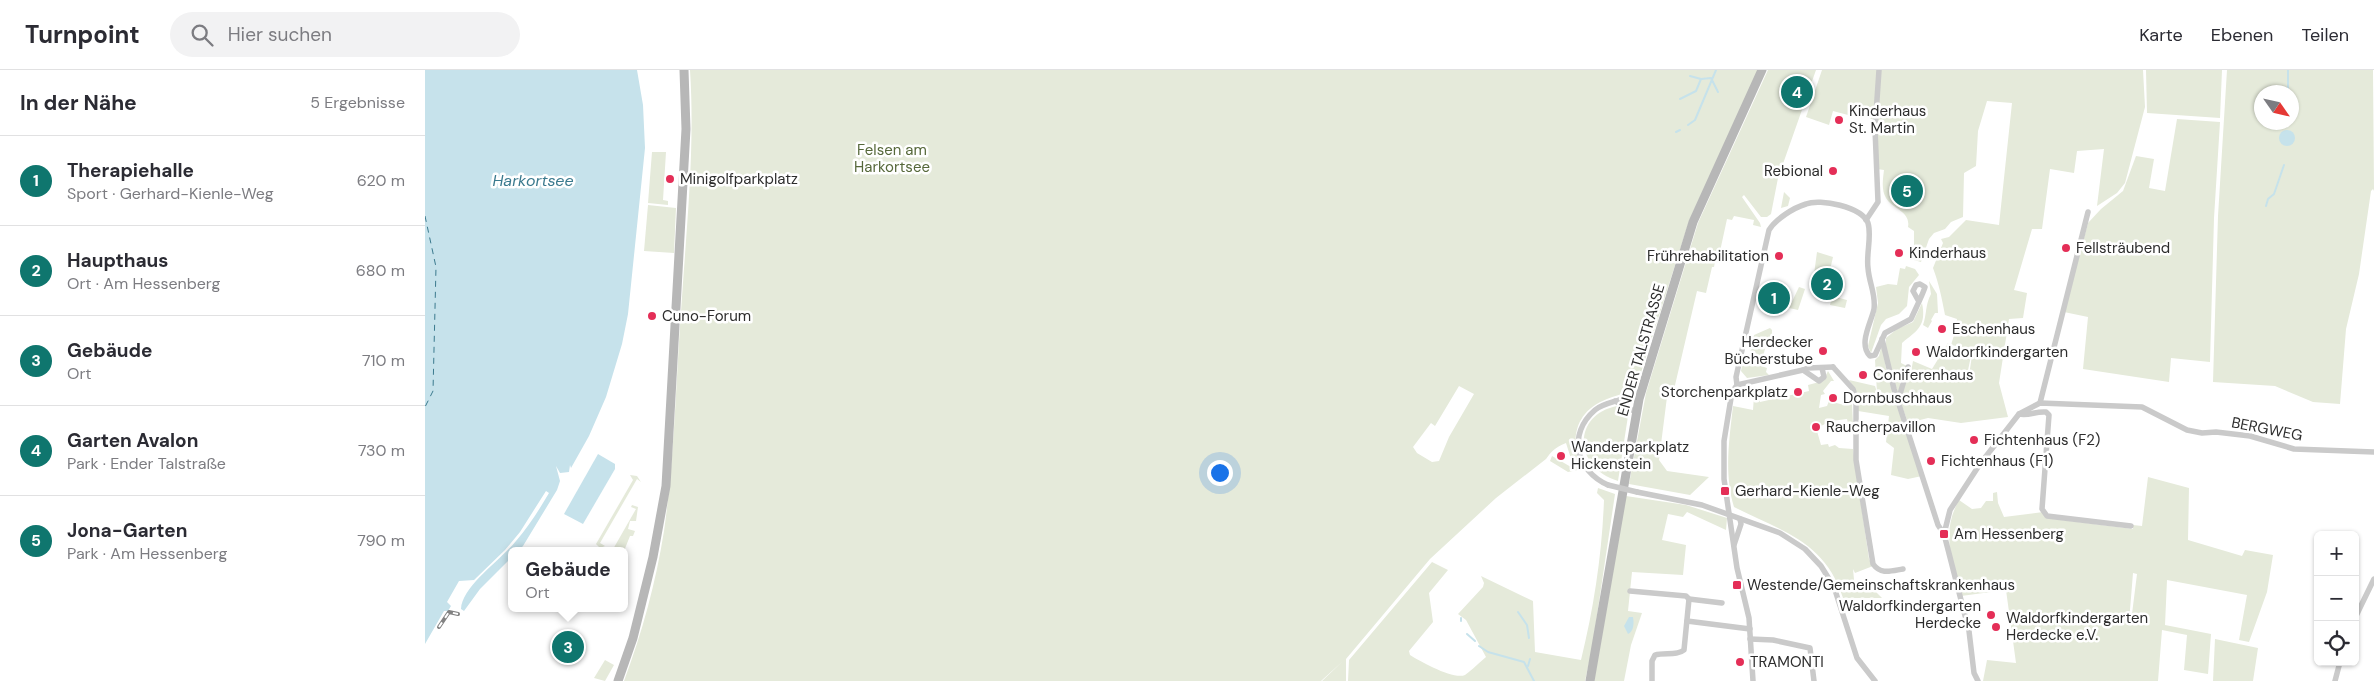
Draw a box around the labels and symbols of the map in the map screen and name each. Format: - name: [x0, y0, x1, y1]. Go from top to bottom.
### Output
- pin: 4: [1781, 73, 1813, 111]
- north arrow: [2254, 85, 2299, 130]
- place label: Kinderhaus St. Martin: [1849, 101, 1926, 138]
- marker: Kinderhaus St. Martin: [1833, 114, 1845, 126]
- park label: Felsen am Harkortsee: [854, 140, 930, 177]
- place label: Rebional: [1764, 161, 1823, 181]
- marker: Rebional: [1827, 165, 1839, 177]
- place label: Minigolfparkplatz: [680, 169, 798, 189]
- water label: Harkortsee: [492, 170, 574, 191]
- pin: 5: [1891, 172, 1923, 210]
- marker: Minigolfparkplatz: [664, 173, 676, 185]
- place label: Fellsträubend: [2076, 238, 2170, 258]
- marker: Fellsträubend: [2060, 242, 2072, 254]
- place label: Kinderhaus: [1909, 243, 1986, 263]
- place label: Frührehabilitation: [1647, 246, 1769, 266]
- marker: Kinderhaus: [1893, 247, 1905, 259]
- marker: Frührehabilitation: [1773, 250, 1785, 262]
- pin: 2: [1811, 265, 1843, 303]
- pin: 1: [1758, 279, 1790, 317]
- street label: ENDER TALSTRASSE: [1613, 281, 1669, 419]
- place label: Cuno-Forum: [662, 306, 751, 326]
- marker: Cuno-Forum: [646, 310, 658, 322]
- place label: Eschenhaus: [1952, 319, 2035, 339]
- marker: Eschenhaus: [1936, 323, 1948, 335]
- place label: Herdecker Bücherstube: [1724, 332, 1813, 369]
- place label: Waldorfkindergarten: [1926, 342, 2068, 362]
- marker: Herdecker Bücherstube: [1817, 345, 1829, 357]
- marker: Waldorfkindergarten: [1910, 346, 1922, 358]
- place label: Coniferenhaus: [1873, 365, 1974, 385]
- marker: Coniferenhaus: [1857, 369, 1869, 381]
- place label: Storchenparkplatz: [1661, 382, 1788, 402]
- marker: Storchenparkplatz: [1792, 386, 1804, 398]
- place label: Dornbuschhaus: [1843, 388, 1952, 408]
- marker: Dornbuschhaus: [1827, 392, 1839, 404]
- street label: BERGWEG: [2230, 412, 2304, 446]
- place label: Raucherpavillon: [1826, 417, 1936, 437]
- marker: Raucherpavillon: [1810, 421, 1822, 433]
- place label: Fichtenhaus (F2): [1984, 430, 2100, 450]
- marker: Fichtenhaus (F2): [1968, 434, 1980, 446]
- place label: Wanderparkplatz Hickenstein: [1571, 437, 1689, 474]
- marker: Wanderparkplatz Hickenstein: [1555, 450, 1567, 462]
- place label: Fichtenhaus (F1): [1941, 451, 2053, 471]
- marker: Fichtenhaus (F1): [1925, 455, 1937, 467]
- your location: [1207, 460, 1233, 486]
- place label: Gerhard-Kienle-Weg: [1735, 481, 1880, 501]
- marker: Gerhard-Kienle-Weg: [1719, 485, 1731, 497]
- place label: Am Hessenberg: [1954, 524, 2064, 544]
- marker: Am Hessenberg: [1938, 528, 1950, 540]
- place label: Westende/Gemeinschaftskrankenhaus: [1747, 575, 2015, 595]
- marker: Westende/Gemeinschaftskrankenhaus: [1731, 579, 1743, 591]
- place label: Waldorfkindergarten Herdecke: [1839, 596, 1981, 633]
- place label: Waldorfkindergarten Herdecke e.V.: [2006, 608, 2148, 645]
- marker: Waldorfkindergarten Herdecke: [1985, 609, 1997, 621]
- marker: Waldorfkindergarten Herdecke e.V.: [1990, 621, 2002, 633]
- pin: 3: [552, 628, 584, 666]
- place label: TRAMONTI: [1750, 652, 1824, 672]
- marker: TRAMONTI: [1734, 656, 1746, 668]

